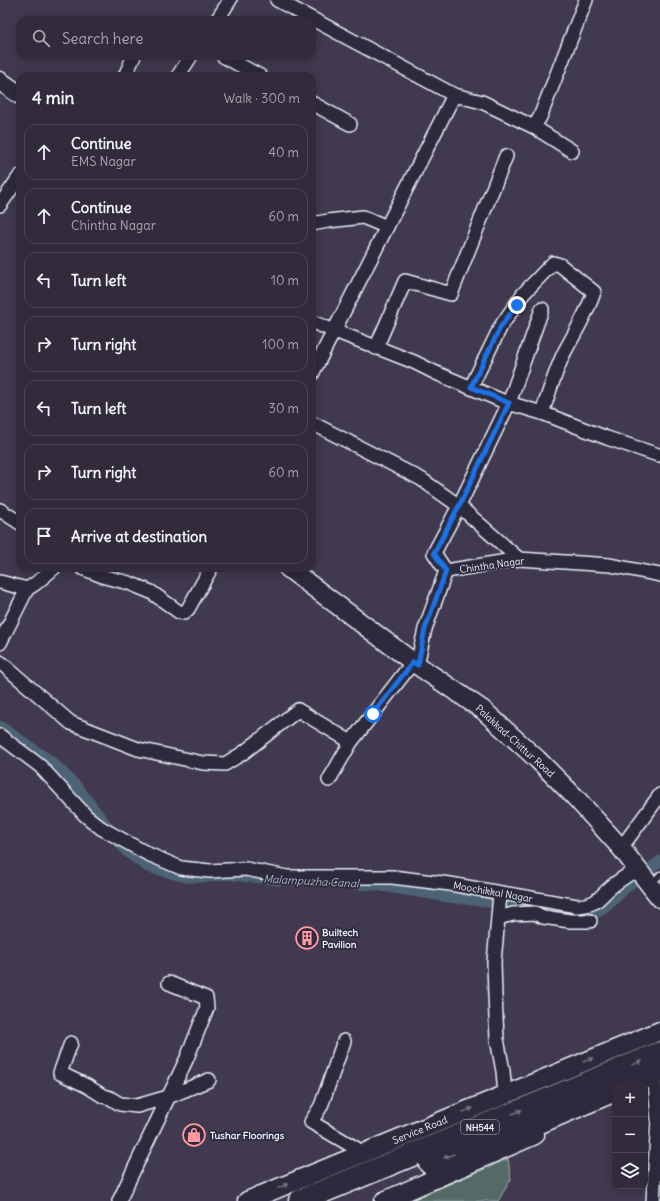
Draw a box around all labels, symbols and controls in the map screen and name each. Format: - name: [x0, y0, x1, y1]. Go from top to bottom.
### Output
- search box: [16, 16, 316, 60]
- icon: search: [30, 27, 52, 49]
- text: Search here: [62, 29, 143, 48]
- text: 4 min: [32, 87, 74, 109]
- text: Walk · 300 m: [224, 90, 300, 107]
- text: Continue: [71, 134, 132, 153]
- icon: ahead: [33, 141, 55, 163]
- text: 40 m: [268, 144, 299, 161]
- text: EMS Nagar: [71, 153, 136, 170]
- text: Continue: [71, 198, 132, 217]
- icon: ahead: [33, 205, 55, 227]
- text: 60 m: [268, 208, 299, 225]
- text: Chintha Nagar: [71, 217, 156, 234]
- icon: left: [33, 269, 55, 291]
- text: Turn left: [71, 271, 126, 290]
- text: 10 m: [271, 272, 299, 289]
- route end: [508, 296, 526, 314]
- icon: right: [33, 333, 55, 355]
- text: Turn right: [71, 335, 136, 354]
- text: 100 m: [262, 336, 299, 353]
- icon: left: [33, 397, 55, 419]
- text: Turn left: [71, 399, 126, 418]
- text: 30 m: [269, 400, 299, 417]
- icon: right: [33, 461, 55, 483]
- text: Turn right: [71, 463, 136, 482]
- text: 60 m: [268, 464, 299, 481]
- icon: arrive: [33, 525, 55, 547]
- text: Arrive at destination: [71, 527, 207, 546]
- street label: Chintha Nagar: [459, 554, 525, 576]
- street label: Palakkad-Chittur Road: [473, 702, 557, 780]
- route start: [364, 705, 382, 723]
- water label: Malampuzha Canal: [263, 872, 360, 891]
- street label: Moochikkal Nagar: [452, 879, 534, 905]
- building icon: Builtech Pavilion: [294, 925, 320, 951]
- place label: Builtech Pavilion: [322, 926, 359, 951]
- one-way arrow: [583, 1057, 595, 1063]
- one-way arrow: [632, 1059, 644, 1065]
- map controls: [612, 1081, 648, 1189]
- button: +: [612, 1081, 648, 1117]
- one-way arrow: [462, 1107, 474, 1113]
- one-way arrow: [512, 1109, 523, 1115]
- street label: Service Road: [391, 1113, 450, 1147]
- button: −: [612, 1117, 648, 1153]
- road number: NH544: [461, 1120, 499, 1134]
- shop icon: Tushar Floorings: [181, 1122, 207, 1148]
- place label: Tushar Floorings: [210, 1129, 285, 1142]
- one-way arrow: [442, 1153, 454, 1159]
- button: layers: [612, 1153, 648, 1189]
- one-way arrow: [278, 1183, 289, 1189]

